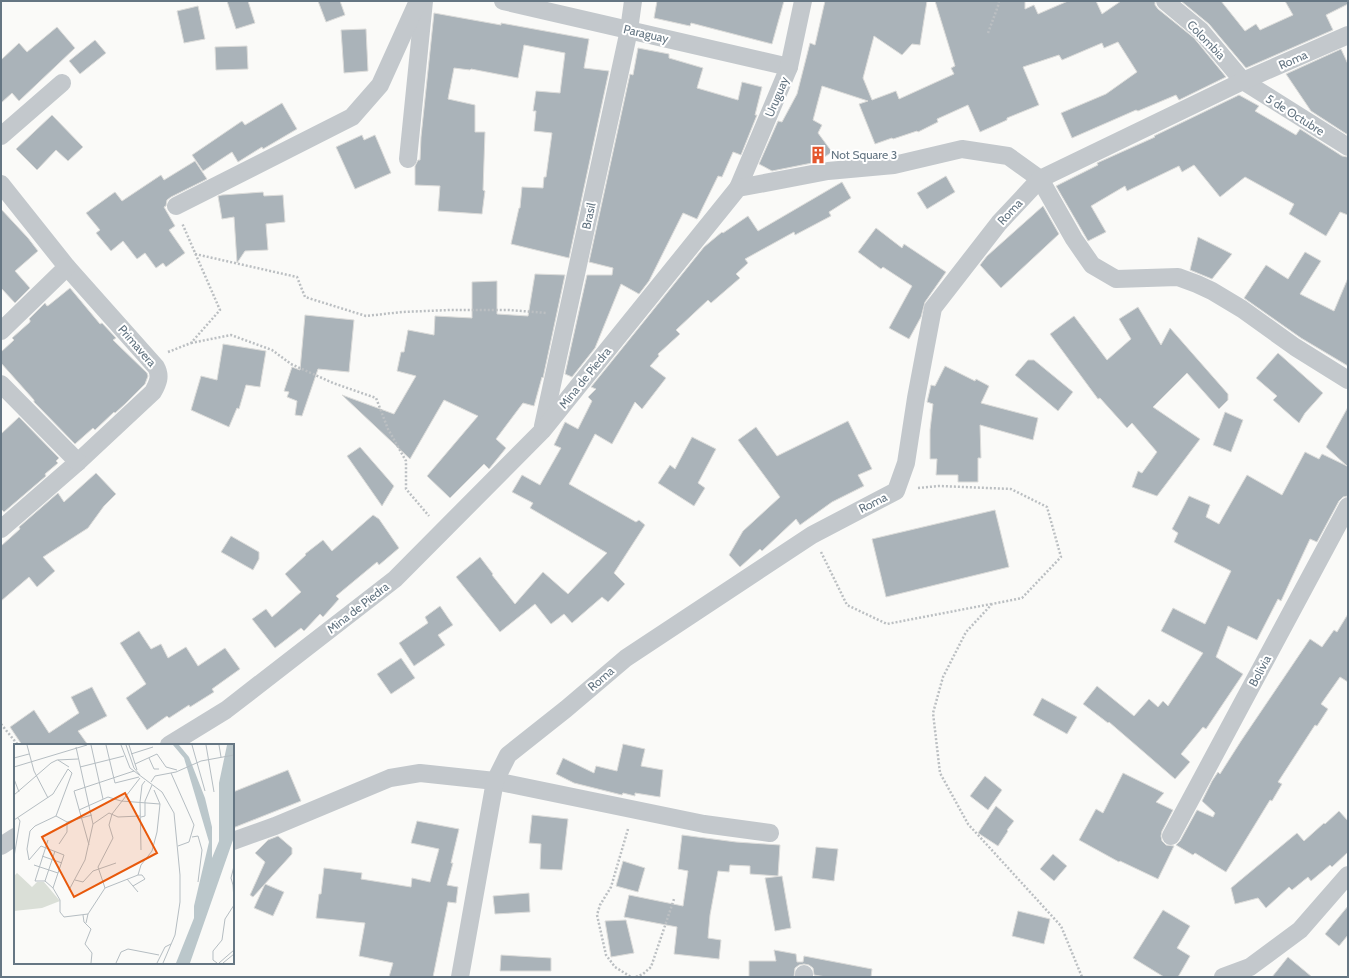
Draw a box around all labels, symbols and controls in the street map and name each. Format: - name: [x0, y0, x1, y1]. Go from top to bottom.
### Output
- street label: Colombia: [1184, 17, 1229, 63]
- street label: Paraguay: [622, 21, 670, 46]
- street label: Roma: [1276, 47, 1310, 72]
- street label: Uruguay: [761, 74, 792, 119]
- street label: 5 de Octubre: [1263, 91, 1327, 138]
- building icon: Not Square 3: [808, 145, 828, 165]
- place label: Not Square 3: [831, 147, 897, 162]
- street label: Roma: [994, 195, 1025, 228]
- street label: Brasil: [578, 201, 599, 231]
- street label: Primavera: [115, 322, 160, 370]
- street label: Mina de Piedra: [555, 344, 614, 411]
- street label: Roma: [856, 489, 890, 516]
- street label: Mina de Piedra: [324, 579, 392, 636]
- street label: Bolivia: [1245, 652, 1274, 689]
- street label: Roma: [584, 663, 617, 694]
- inset map: [14, 744, 234, 964]

